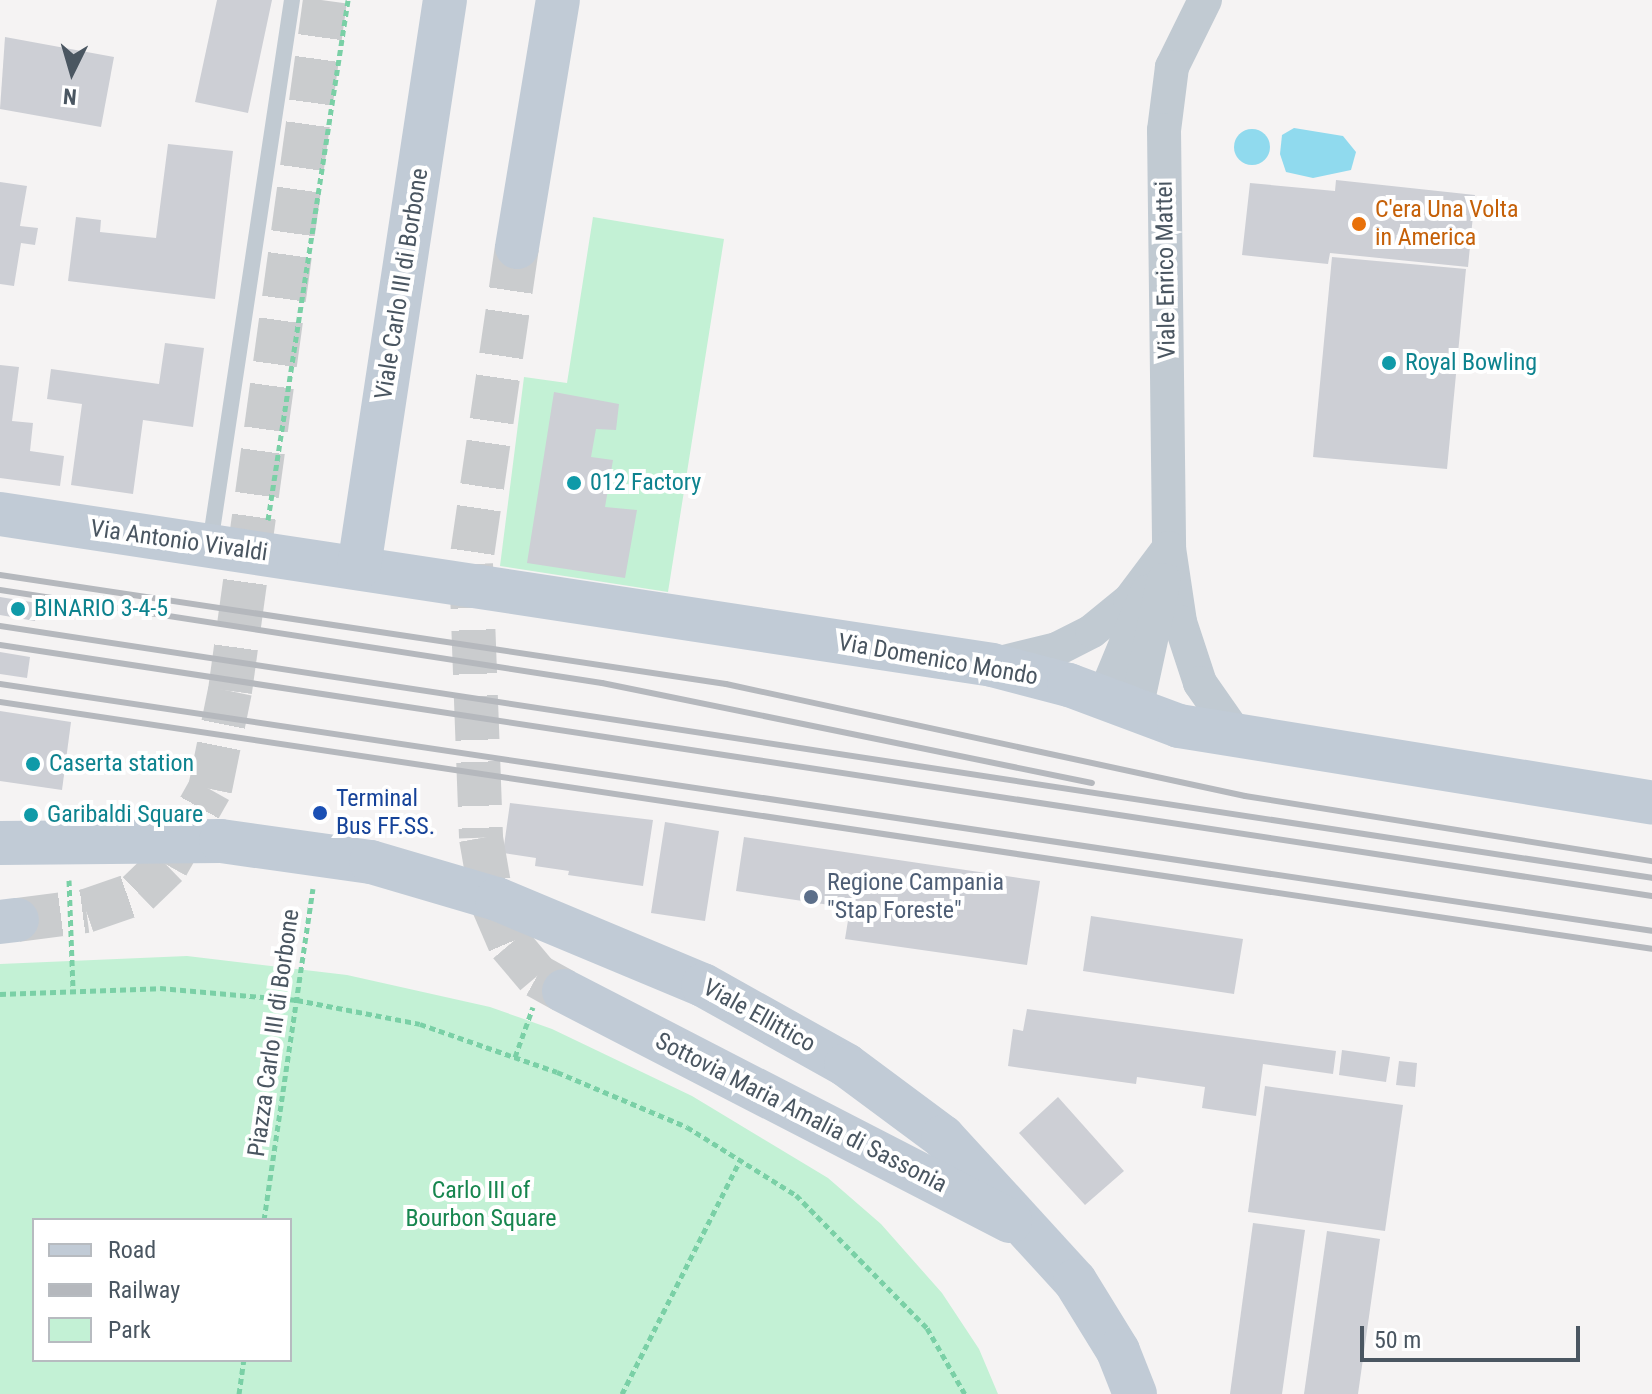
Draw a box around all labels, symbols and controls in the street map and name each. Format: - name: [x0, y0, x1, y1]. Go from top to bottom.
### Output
- north arrow: [32, 32, 112, 112]
- text: N: [62, 83, 78, 109]
- street label: Viale Carlo III di Borbone: [369, 166, 435, 402]
- street label: Viale Enrico Mattei: [1150, 181, 1182, 359]
- place label: C'era Una Volta in America: [1375, 196, 1518, 252]
- marker: C'era Una Volta in America: [1350, 215, 1368, 233]
- place label: Royal Bowling: [1405, 349, 1537, 377]
- marker: Royal Bowling: [1380, 354, 1398, 372]
- place label: 012 Factory: [590, 469, 701, 497]
- marker: 012 Factory: [565, 474, 583, 492]
- street label: Via Antonio Vivaldi: [89, 514, 269, 568]
- place label: BINARIO 3-4-5: [34, 595, 168, 623]
- marker: BINARIO 3-4-5: [9, 600, 27, 618]
- street label: Via Domenico Mondo: [836, 628, 1040, 692]
- place label: Caserta station: [49, 750, 194, 778]
- marker: Caserta station: [24, 755, 42, 773]
- place label: Terminal Bus FF.SS.: [336, 785, 435, 841]
- place label: Garibaldi Square: [47, 801, 203, 829]
- marker: Terminal Bus FF.SS.: [311, 804, 329, 822]
- marker: Garibaldi Square: [22, 806, 40, 824]
- place label: Regione Campania "Stap Foreste": [827, 869, 1004, 925]
- marker: Regione Campania "Stap Foreste": [802, 888, 820, 906]
- street label: Piazza Carlo III di Borbone: [242, 907, 306, 1159]
- street label: Viale Ellittico: [698, 973, 820, 1059]
- street label: Sottovia Maria Amalia di Sassonia: [650, 1027, 952, 1199]
- park label: Carlo III of Bourbon Square: [406, 1177, 556, 1233]
- legend: [32, 1218, 292, 1362]
- text: Road: [108, 1236, 156, 1264]
- text: Railway: [108, 1276, 180, 1304]
- scale bar: [1364, 1310, 1584, 1360]
- text: Park: [108, 1316, 151, 1344]
- text: 50 m: [1374, 1326, 1421, 1354]

